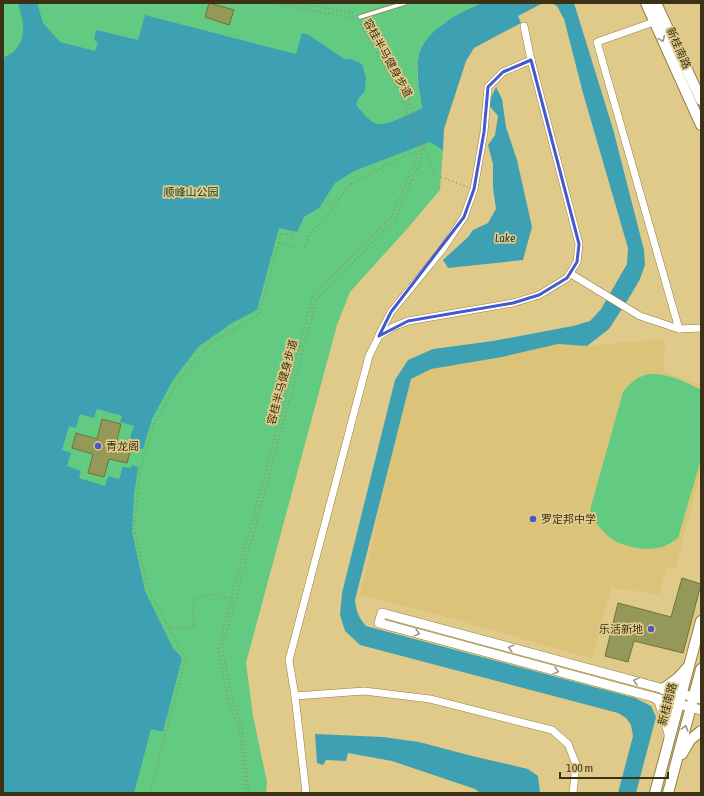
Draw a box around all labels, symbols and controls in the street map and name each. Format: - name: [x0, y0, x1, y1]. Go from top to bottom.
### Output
- street label: 容桂半马健身步道: [361, 17, 415, 99]
- street label: 新桂南路: [665, 25, 693, 71]
- one-way arrow: [657, 34, 665, 42]
- park label: 顺峰山公园: [164, 186, 219, 198]
- water label: Lake: [495, 231, 516, 245]
- street label: 容桂半马健身步道: [265, 338, 299, 426]
- place label: 青龙阁: [106, 440, 139, 452]
- marker: 青龙阁: [93, 441, 103, 451]
- place label: 罗定邦中学: [541, 513, 596, 525]
- marker: 罗定邦中学: [528, 514, 538, 524]
- place label: 乐活新地: [599, 623, 643, 635]
- marker: 乐活新地: [646, 624, 656, 634]
- one-way arrow: [413, 628, 420, 637]
- one-way arrow: [508, 644, 514, 652]
- one-way arrow: [552, 666, 559, 675]
- one-way arrow: [633, 678, 640, 686]
- street label: 新桂南路: [656, 681, 678, 727]
- one-way arrow: [681, 725, 689, 731]
- scale bar: [560, 754, 668, 780]
- text: 100 m: [566, 761, 593, 775]

